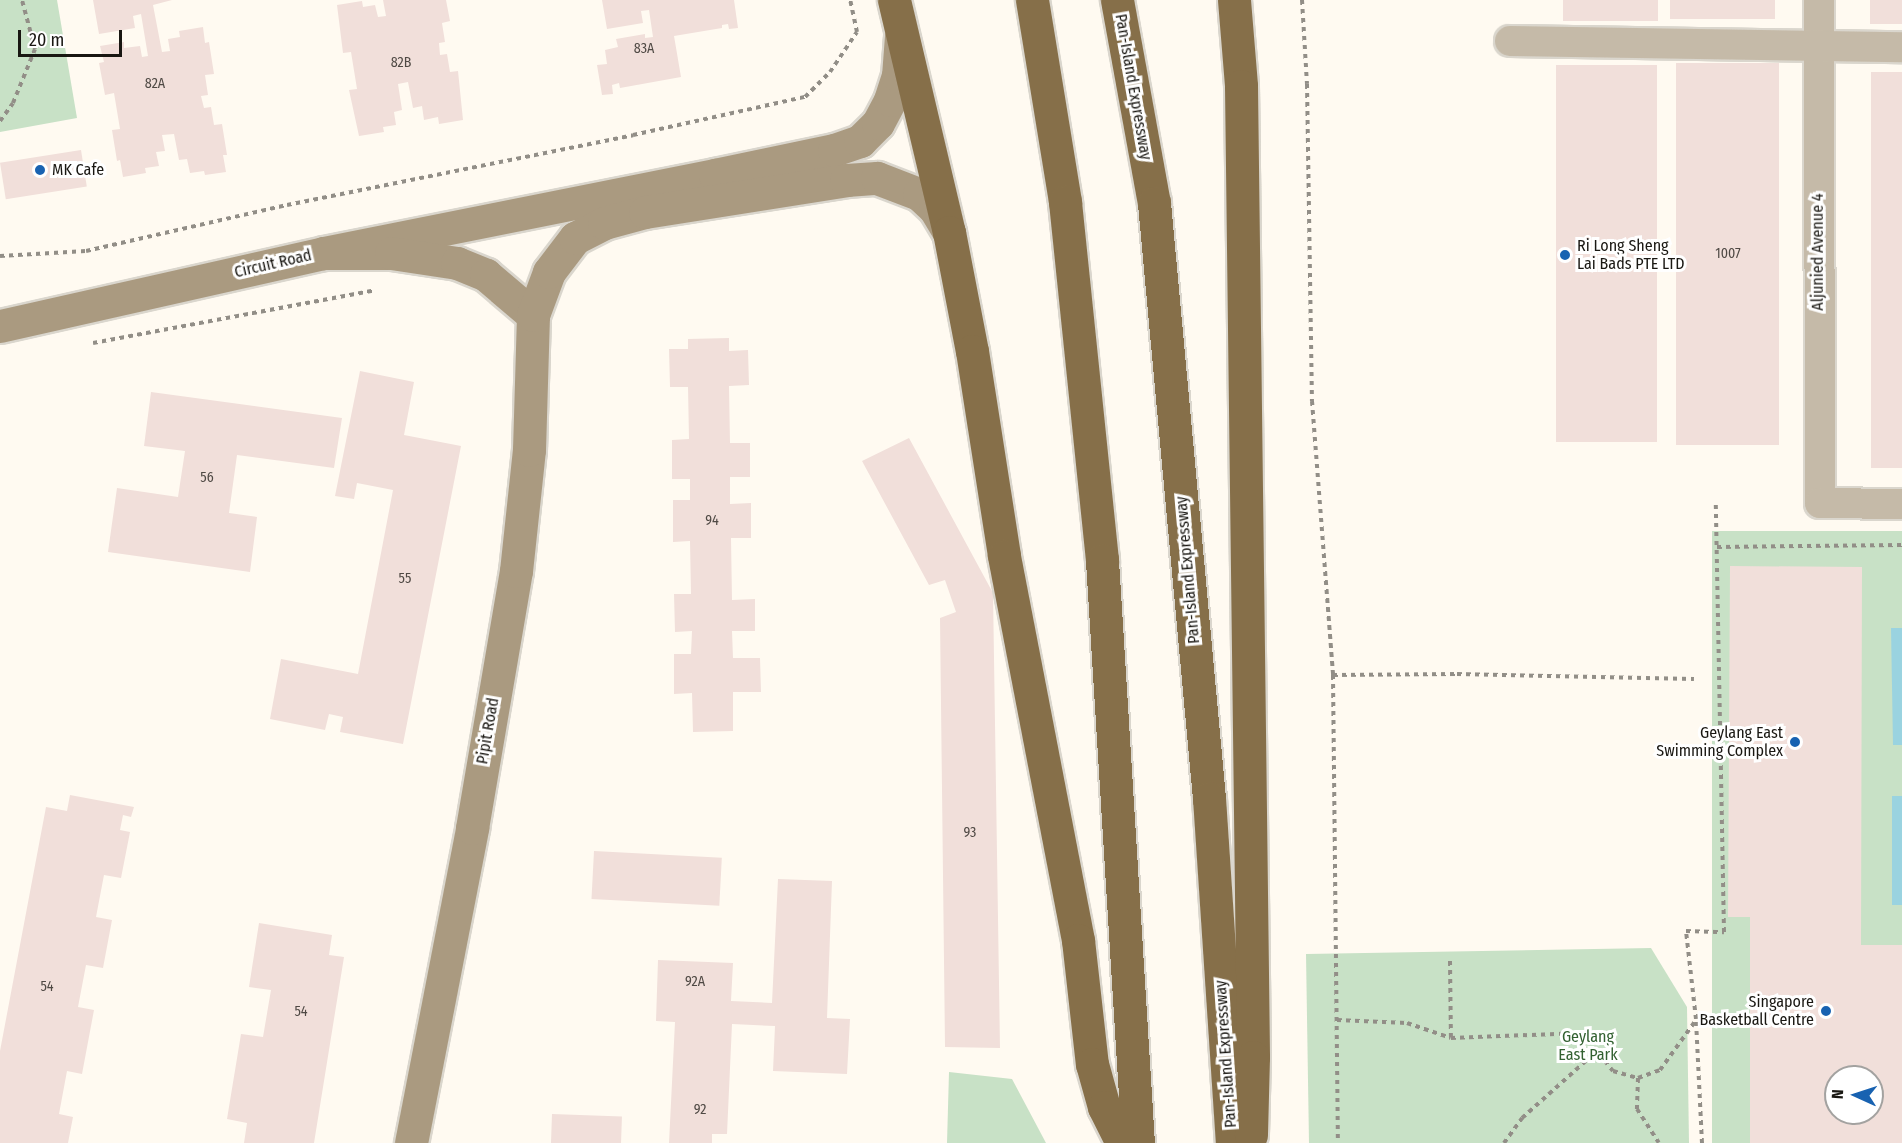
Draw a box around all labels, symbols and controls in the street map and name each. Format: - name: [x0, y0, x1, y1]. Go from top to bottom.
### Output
- street label: Pan-Island Expressway: [1111, 12, 1155, 162]
- scale bar: [21, 18, 124, 56]
- text: 20 m: [29, 29, 64, 51]
- house number: 83A: [634, 41, 654, 57]
- house number: 82B: [391, 55, 411, 71]
- house number: 82A: [145, 76, 165, 92]
- place label: MK Cafe: [52, 160, 104, 180]
- marker: MK Cafe: [33, 163, 47, 177]
- street label: Aljunied Avenue 4: [1808, 193, 1828, 311]
- place label: Ri Long Sheng Lai Bads PTE LTD: [1577, 236, 1685, 274]
- street label: Circuit Road: [233, 246, 313, 282]
- house number: 1007: [1715, 246, 1741, 262]
- marker: Ri Long Sheng Lai Bads PTE LTD: [1558, 248, 1572, 262]
- house number: 56: [200, 470, 214, 486]
- street label: Pan-Island Expressway: [1172, 495, 1204, 645]
- house number: 94: [705, 513, 719, 529]
- house number: 55: [399, 571, 411, 587]
- street label: Pipit Road: [473, 696, 503, 766]
- place label: Geylang East Swimming Complex: [1656, 723, 1783, 761]
- marker: Geylang East Swimming Complex: [1788, 735, 1802, 749]
- house number: 93: [964, 825, 976, 841]
- house number: 92A: [685, 974, 705, 990]
- house number: 54: [40, 979, 54, 995]
- street label: Pan-Island Expressway: [1211, 980, 1241, 1128]
- place label: Singapore Basketball Centre: [1700, 992, 1814, 1030]
- house number: 54: [294, 1004, 308, 1020]
- marker: Singapore Basketball Centre: [1819, 1004, 1833, 1018]
- park label: Geylang East Park: [1558, 1027, 1618, 1065]
- north arrow: [1824, 1065, 1884, 1125]
- text: N: [1828, 1089, 1847, 1099]
- house number: 92: [694, 1102, 706, 1118]

